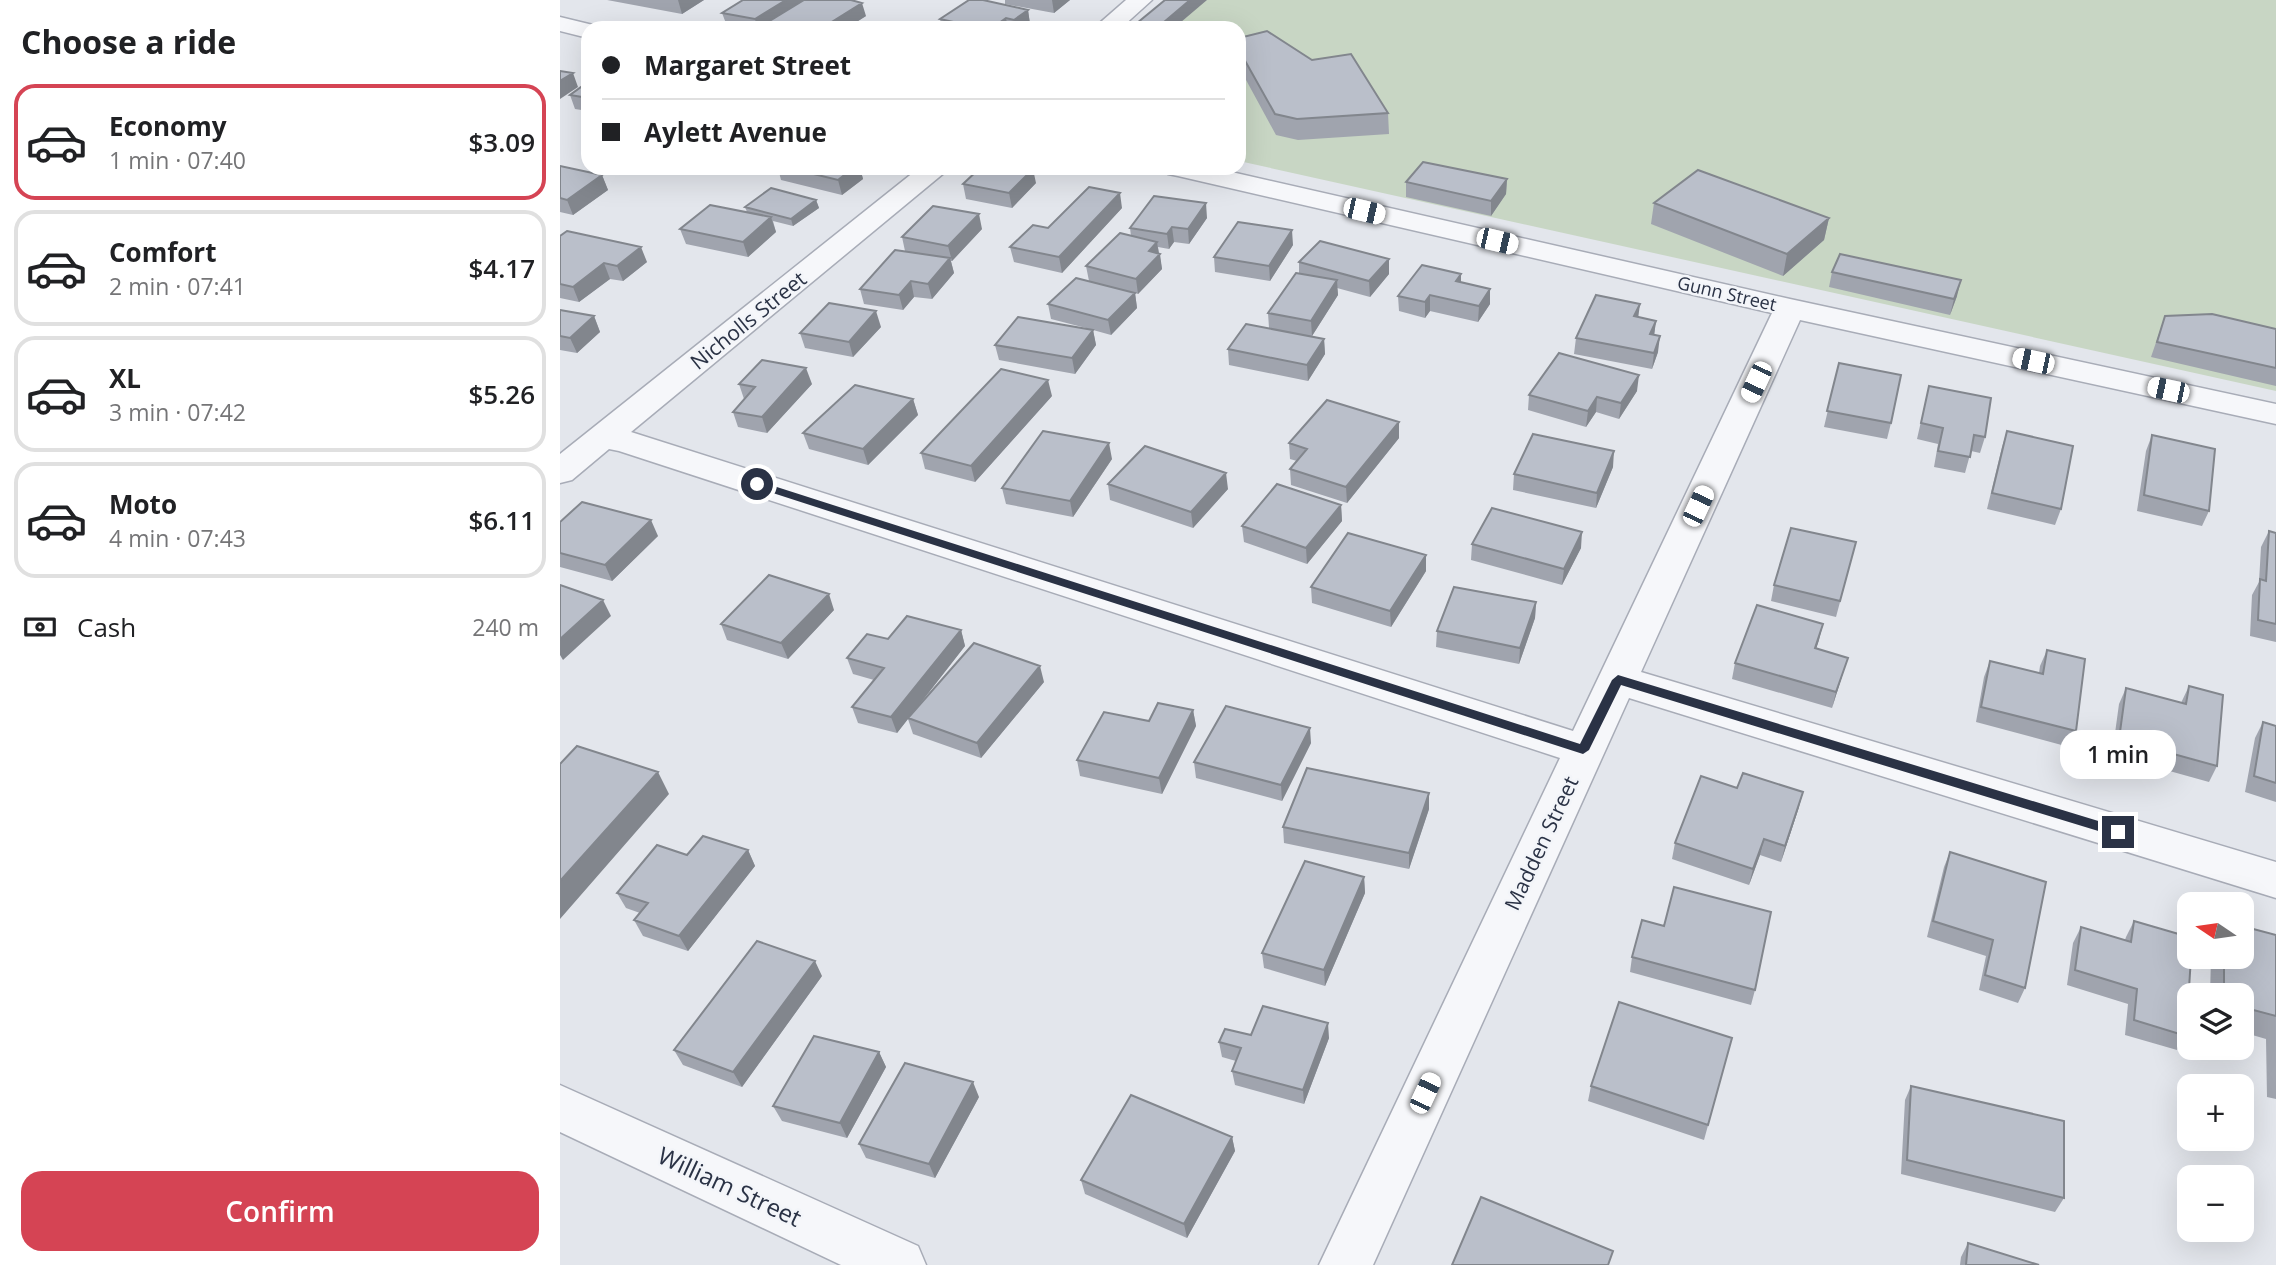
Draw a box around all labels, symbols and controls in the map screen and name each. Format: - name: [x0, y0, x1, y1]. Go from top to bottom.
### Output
- text: Choose a ride: [21, 20, 236, 63]
- text: Margaret Street: [644, 47, 851, 83]
- text: Economy: [109, 108, 227, 144]
- icon: car: [25, 111, 88, 174]
- text: Aylett Avenue: [644, 114, 827, 150]
- text: $3.09: [468, 124, 535, 160]
- text: 1 min · 07:40: [109, 144, 246, 176]
- car: [1342, 196, 1387, 226]
- car: [1475, 226, 1520, 256]
- text: Comfort: [109, 234, 216, 270]
- icon: car: [25, 237, 88, 300]
- text: $4.17: [468, 250, 535, 286]
- street label: Nicholls Street: [684, 265, 812, 375]
- text: 2 min · 07:41: [109, 270, 246, 302]
- street label: Gunn Street: [1675, 270, 1779, 316]
- car: [2011, 346, 2056, 376]
- car: [1738, 359, 1775, 405]
- text: XL: [109, 360, 141, 396]
- icon: car: [25, 363, 88, 426]
- car: [2146, 375, 2191, 405]
- text: $5.26: [468, 376, 535, 412]
- text: 3 min · 07:42: [109, 396, 246, 428]
- route start: [741, 468, 773, 500]
- car: [1680, 483, 1717, 529]
- text: Moto: [109, 486, 177, 522]
- icon: car: [25, 489, 88, 552]
- text: $6.11: [468, 502, 535, 538]
- text: 4 min · 07:43: [109, 522, 246, 554]
- icon: cash: [21, 608, 59, 646]
- text: Cash: [77, 609, 136, 645]
- text: 240 m: [472, 611, 539, 643]
- callout: 1 min: [2060, 730, 2176, 780]
- text: 1 min: [2087, 738, 2149, 770]
- street label: Madden Street: [1498, 771, 1584, 915]
- route end: [2102, 816, 2134, 848]
- north arrow: [2177, 892, 2254, 970]
- map controls: [2177, 892, 2254, 1242]
- button: layers: [2177, 983, 2254, 1060]
- car: [1407, 1070, 1444, 1116]
- button: +: [2177, 1074, 2254, 1151]
- street label: William Street: [653, 1138, 807, 1234]
- button: −: [2177, 1165, 2254, 1242]
- button: Confirm: [21, 1171, 539, 1251]

